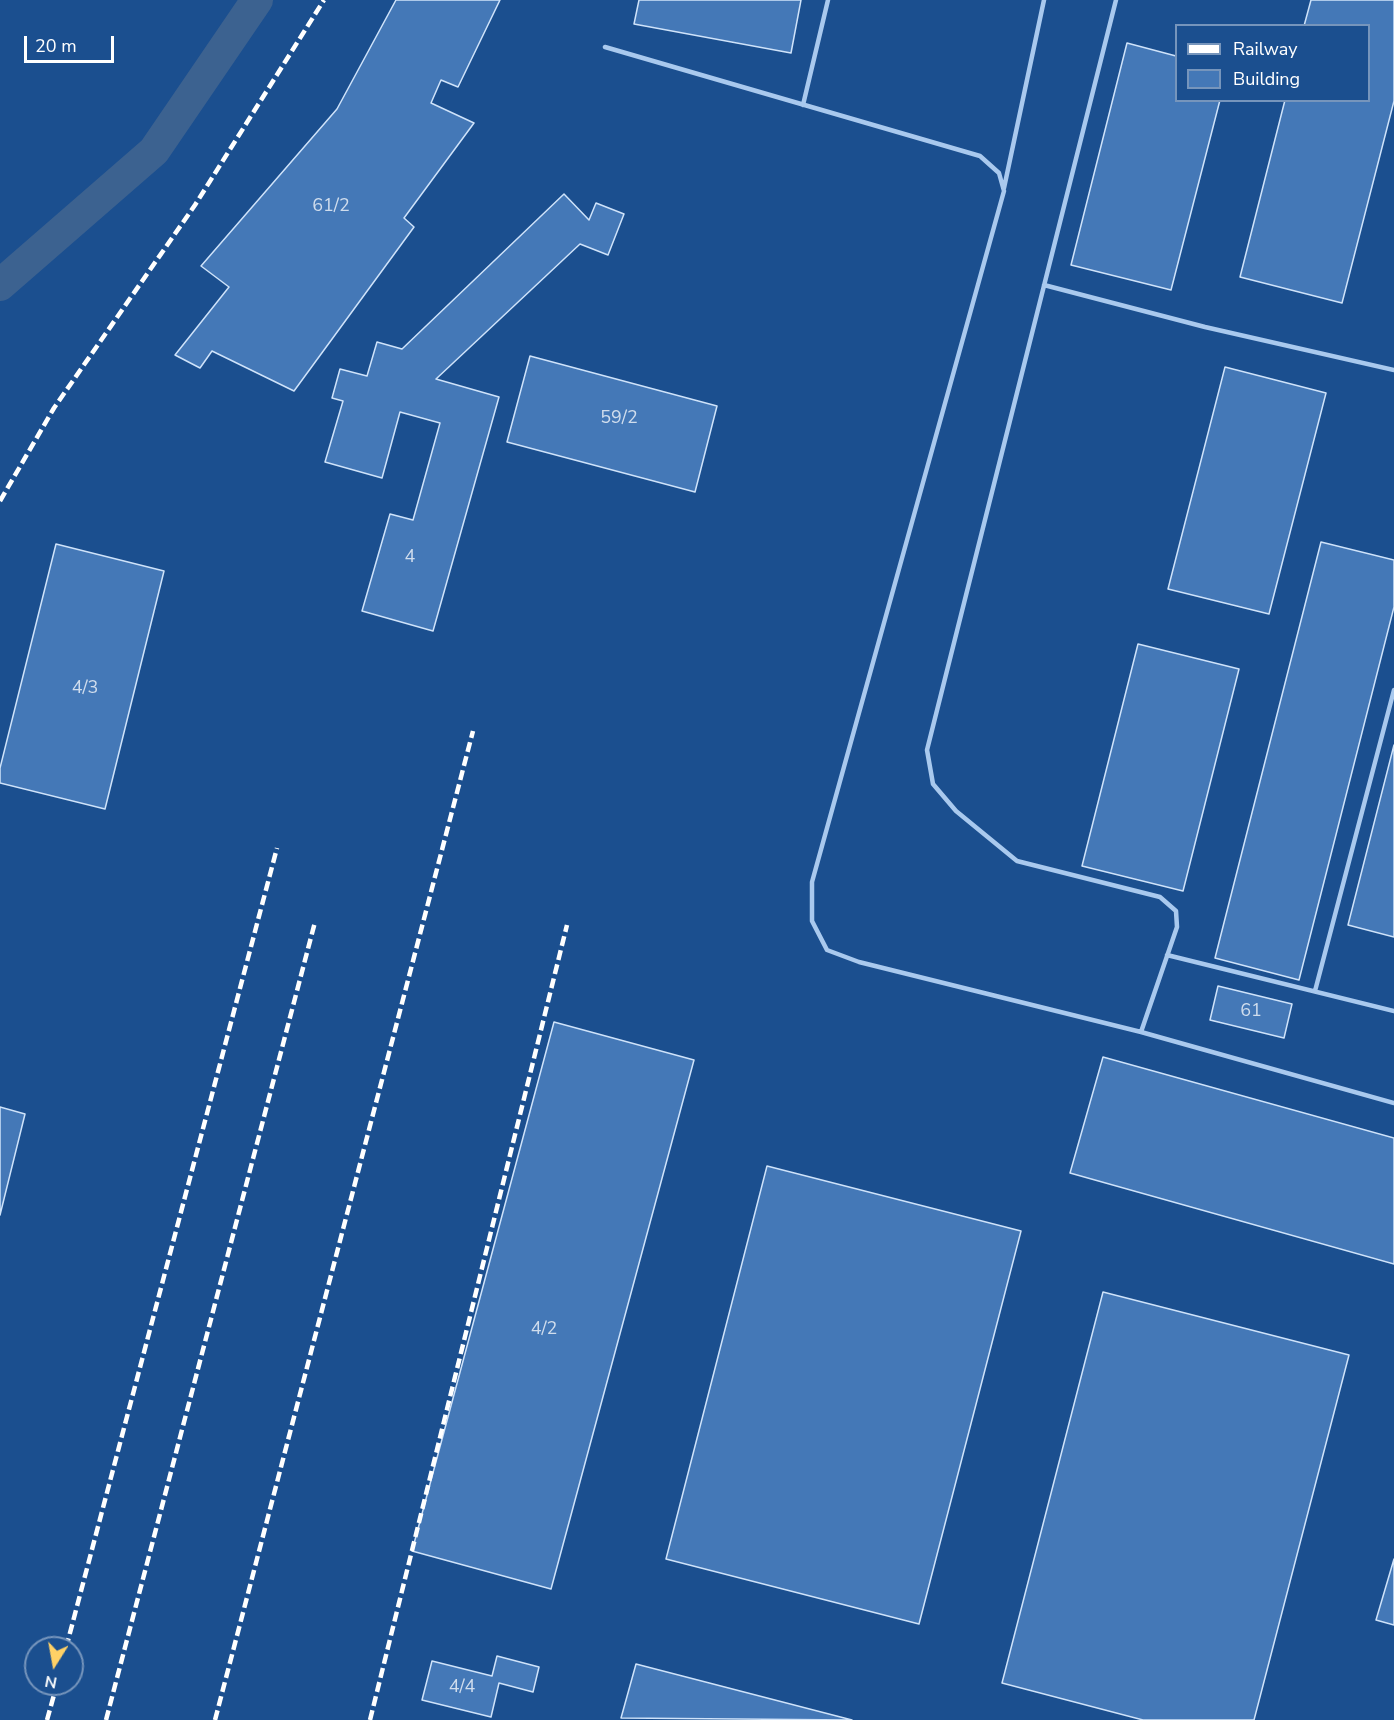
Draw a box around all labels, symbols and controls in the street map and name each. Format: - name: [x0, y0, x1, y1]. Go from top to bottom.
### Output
- scale bar: [27, 24, 117, 62]
- legend: [1175, 24, 1370, 102]
- text: 20 m: [35, 34, 77, 58]
- text: Railway: [1233, 37, 1298, 61]
- text: Building: [1233, 67, 1300, 91]
- house number: 61/2: [312, 196, 350, 218]
- house number: 59/2: [600, 408, 638, 430]
- house number: 4: [405, 547, 415, 569]
- house number: 4/3: [72, 678, 98, 700]
- house number: 61: [1240, 1001, 1262, 1023]
- house number: 4/2: [531, 1319, 557, 1341]
- north arrow: [24, 1636, 84, 1696]
- text: N: [43, 1670, 59, 1694]
- house number: 4/4: [449, 1677, 475, 1699]

